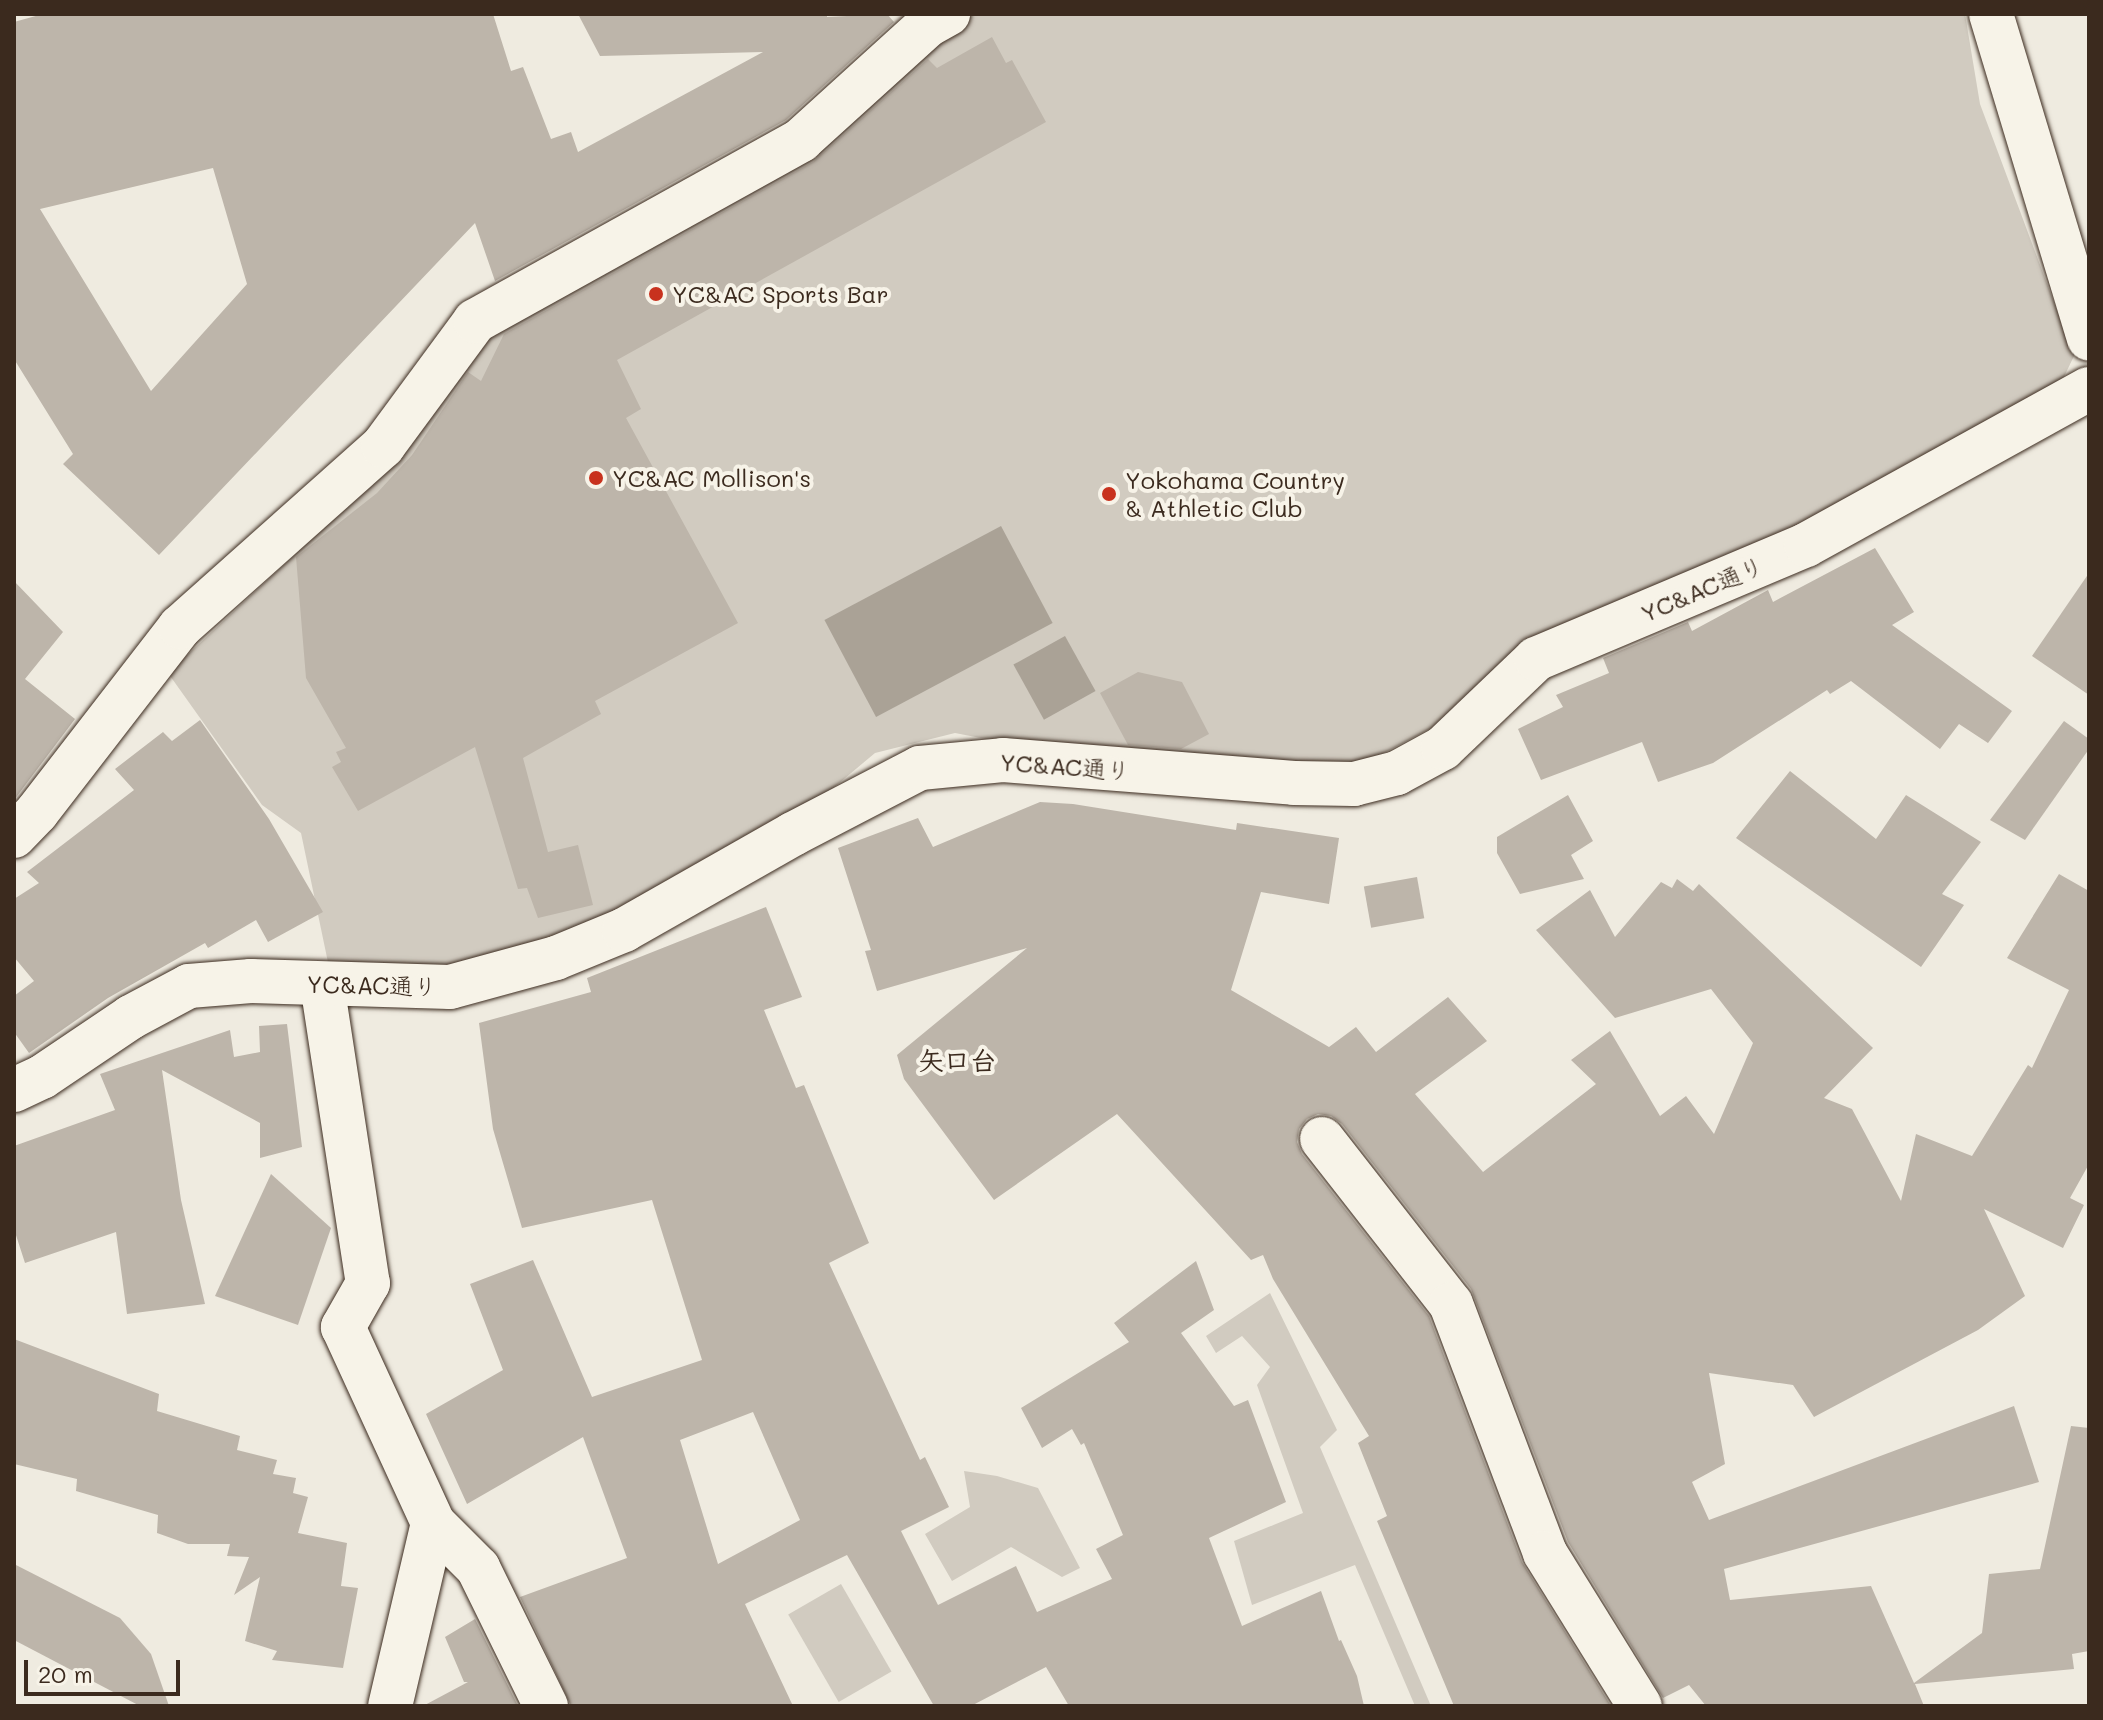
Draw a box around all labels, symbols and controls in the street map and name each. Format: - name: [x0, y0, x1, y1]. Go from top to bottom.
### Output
- place label: YC&AC Sports Bar: [672, 280, 889, 308]
- marker: YC&AC Sports Bar: [647, 285, 665, 303]
- place label: YC&AC Mollison's: [612, 464, 811, 492]
- place label: Yokohama Country & Athletic Club: [1125, 466, 1345, 522]
- marker: YC&AC Mollison's: [587, 469, 605, 487]
- marker: Yokohama Country & Athletic Club: [1100, 485, 1118, 503]
- street label: YC&AC通り: [1636, 550, 1768, 628]
- street label: YC&AC通り: [999, 747, 1131, 785]
- street label: YC&AC通り: [307, 969, 437, 1001]
- district label: 矢口台: [918, 1045, 996, 1077]
- scale bar: [28, 1644, 184, 1694]
- text: 20 m: [38, 1658, 93, 1689]

